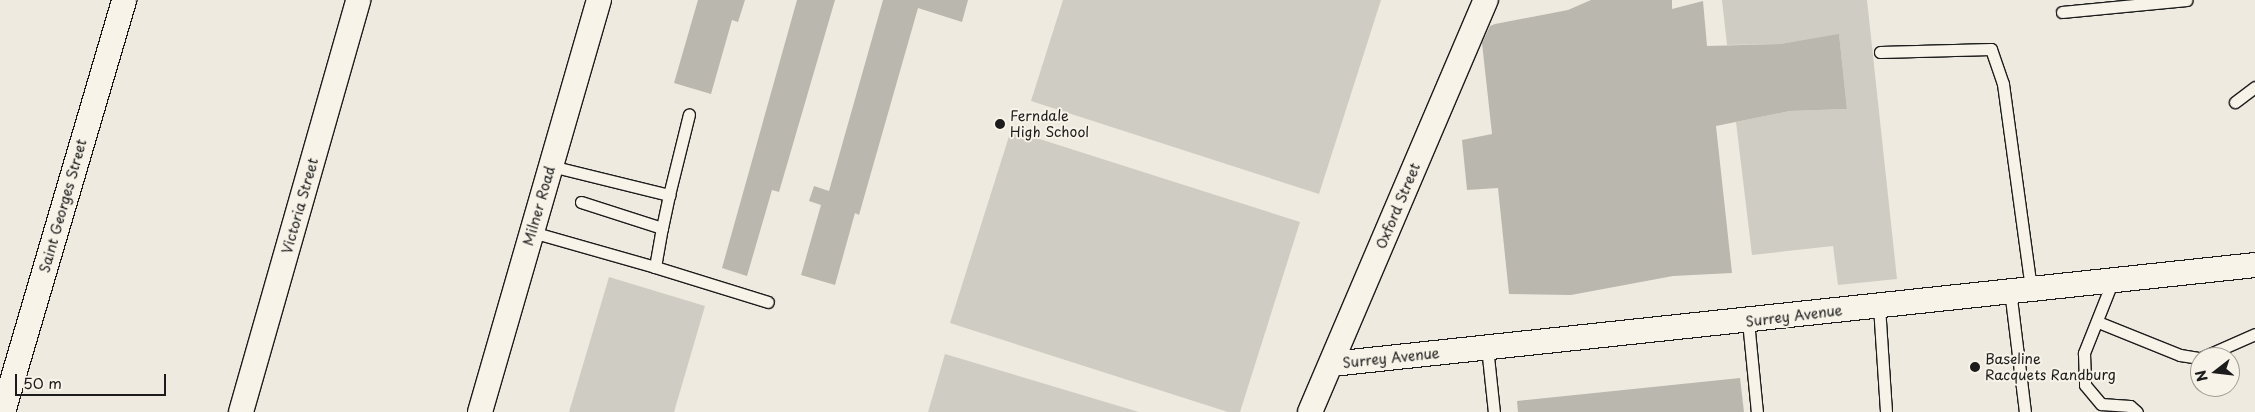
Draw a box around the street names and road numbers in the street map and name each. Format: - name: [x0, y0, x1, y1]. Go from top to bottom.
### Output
- street label: Saint Georges Street: [36, 136, 90, 276]
- street label: Victoria Street: [278, 156, 322, 256]
- street label: Oxford Street: [1372, 160, 1424, 252]
- street label: Milner Road: [520, 164, 558, 248]
- street label: Surrey Avenue: [1745, 302, 1843, 330]
- street label: Surrey Avenue: [1342, 345, 1440, 371]

